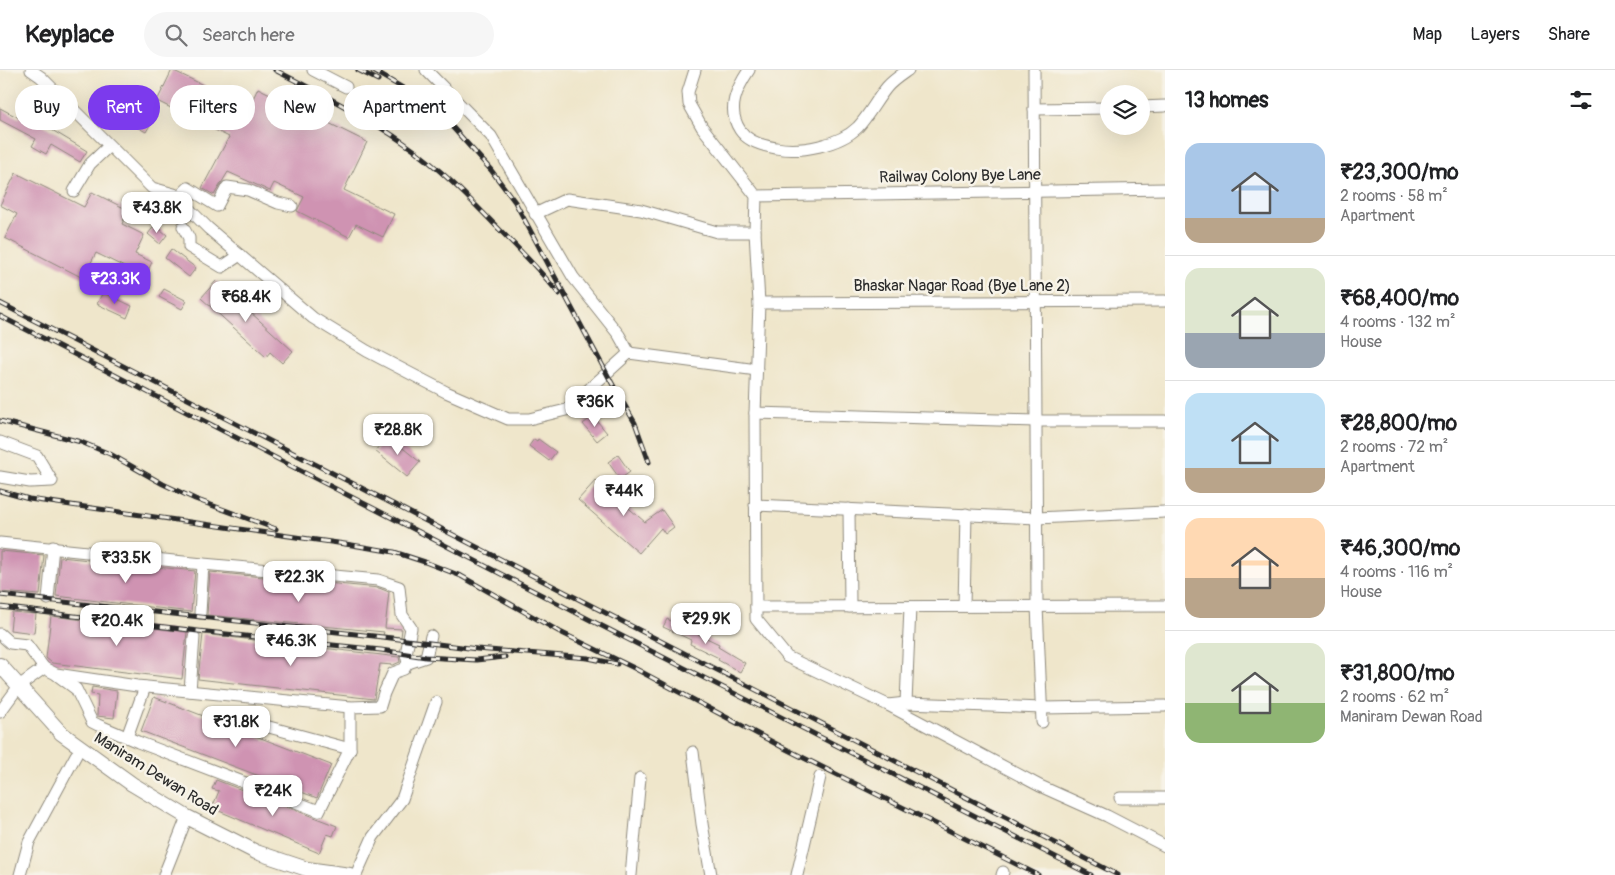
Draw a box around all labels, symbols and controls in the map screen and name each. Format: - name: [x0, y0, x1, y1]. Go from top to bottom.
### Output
- search box: [144, 12, 494, 57]
- text: Keyplace: [25, 20, 114, 49]
- icon: search: [162, 21, 190, 49]
- text: Search here: [202, 23, 295, 47]
- text: Map: [1413, 23, 1442, 46]
- text: Layers: [1470, 23, 1520, 46]
- text: Share: [1548, 23, 1590, 46]
- chip: Buy: [15, 85, 78, 130]
- chip: Rent: [88, 85, 160, 130]
- chip: Filters: [170, 85, 255, 130]
- chip: New: [265, 85, 334, 130]
- chip: Apartment: [344, 85, 464, 130]
- map controls: [1100, 85, 1150, 135]
- button: layers: [1100, 85, 1150, 135]
- icon: filters: [1567, 86, 1595, 114]
- text: 13 homes: [1185, 87, 1268, 114]
- text: ₹23,300/mo: [1340, 159, 1459, 186]
- icon: home: [1225, 163, 1285, 223]
- street label: Railway Colony Bye Lane: [879, 165, 1041, 187]
- text: 2 rooms · 58 m²: [1340, 186, 1448, 206]
- pin: ₹43.8K: [116, 191, 198, 234]
- text: ₹43.8K: [132, 198, 182, 218]
- text: Apartment: [1340, 206, 1415, 226]
- pin: ₹23.3K: [74, 262, 156, 305]
- text: ₹23.3K: [90, 269, 140, 289]
- street label: Bhaskar Nagar Road (Bye Lane 2): [853, 276, 1071, 296]
- pin: ₹68.4K: [205, 280, 287, 323]
- text: ₹68,400/mo: [1340, 285, 1459, 312]
- text: ₹68.4K: [221, 287, 271, 307]
- icon: home: [1225, 288, 1285, 348]
- text: 4 rooms · 132 m²: [1340, 312, 1455, 332]
- text: House: [1340, 332, 1382, 352]
- pin: ₹36K: [565, 386, 625, 428]
- text: ₹36K: [576, 392, 614, 412]
- text: ₹28,800/mo: [1340, 410, 1457, 437]
- icon: home: [1225, 413, 1285, 473]
- pin: ₹28.8K: [357, 414, 439, 456]
- text: ₹28.8K: [374, 420, 422, 440]
- text: 2 rooms · 72 m²: [1340, 437, 1448, 457]
- text: Apartment: [1340, 457, 1415, 477]
- pin: ₹44K: [594, 474, 654, 517]
- text: ₹44K: [605, 481, 643, 501]
- text: ₹46,300/mo: [1340, 535, 1460, 562]
- icon: home: [1225, 538, 1285, 598]
- pin: ₹33.5K: [85, 542, 167, 584]
- text: ₹33.5K: [101, 548, 151, 568]
- pin: ₹22.3K: [258, 560, 340, 603]
- text: 4 rooms · 116 m²: [1340, 562, 1453, 582]
- text: ₹22.3K: [274, 567, 324, 587]
- text: House: [1340, 582, 1382, 602]
- pin: ₹29.9K: [665, 602, 747, 645]
- pin: ₹20.4K: [76, 604, 158, 647]
- text: ₹29.9K: [682, 609, 730, 629]
- text: ₹20.4K: [91, 611, 143, 631]
- pin: ₹46.3K: [250, 624, 332, 667]
- text: ₹46.3K: [266, 631, 316, 651]
- text: ₹31,800/mo: [1340, 660, 1455, 687]
- icon: home: [1225, 663, 1285, 723]
- text: 2 rooms · 62 m²: [1340, 687, 1449, 707]
- pin: ₹31.8K: [195, 706, 277, 748]
- text: Maniram Dewan Road: [1340, 707, 1483, 727]
- text: ₹31.8K: [213, 712, 259, 732]
- street label: Maniram Dewan Road: [90, 728, 222, 820]
- pin: ₹24K: [243, 774, 303, 817]
- text: ₹24K: [254, 781, 292, 801]

